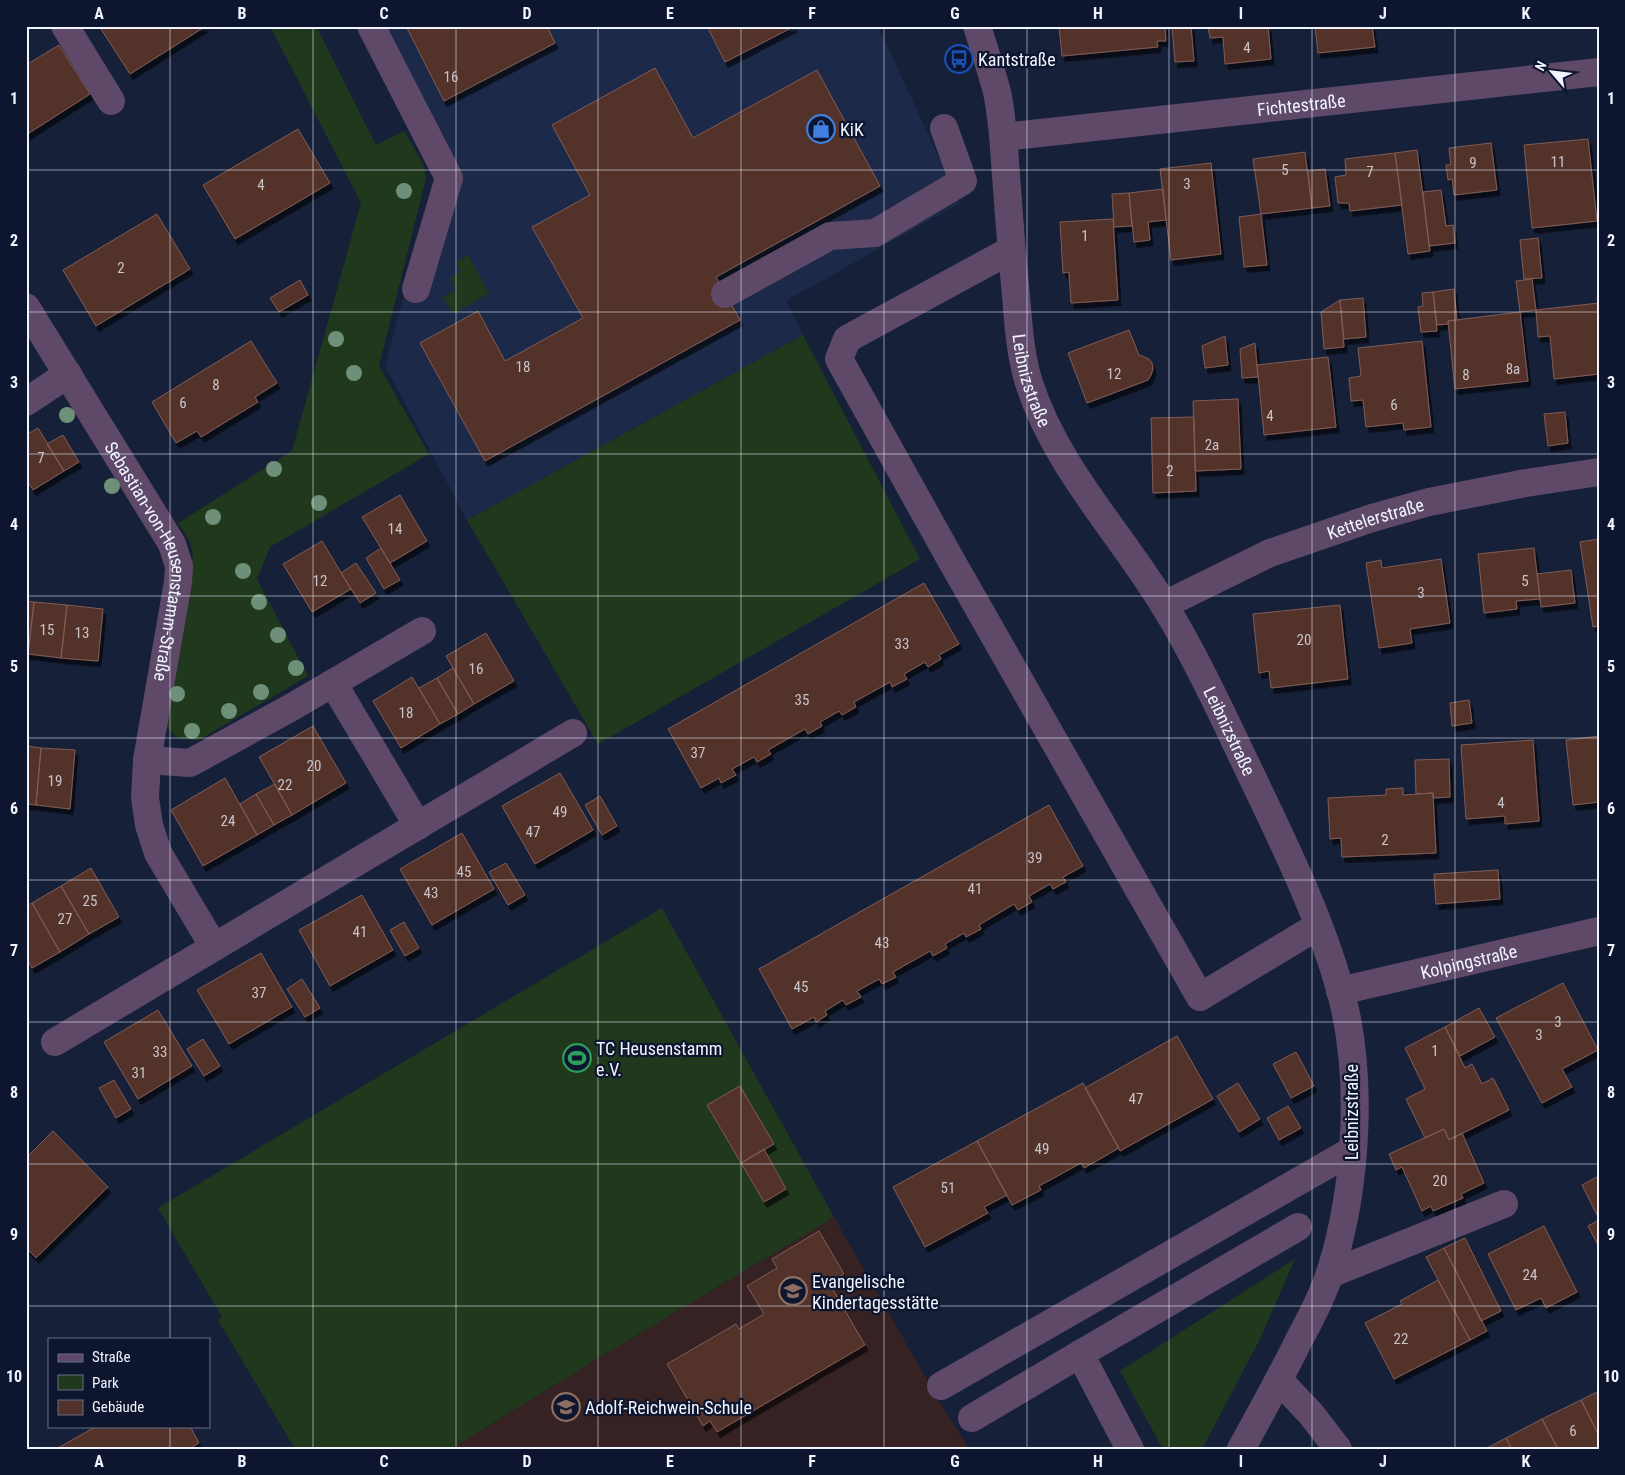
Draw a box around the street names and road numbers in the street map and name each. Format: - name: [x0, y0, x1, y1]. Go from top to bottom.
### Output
- street label: Fichtestraße: [1256, 89, 1346, 120]
- street label: Leibnizstraße: [1009, 333, 1056, 430]
- street label: Sebastian-von-Heusenstamm-Straße: [101, 438, 190, 683]
- street label: Kettelerstraße: [1324, 493, 1426, 543]
- street label: Leibnizstraße: [1200, 683, 1260, 779]
- street label: Kolpingstraße: [1418, 940, 1519, 983]
- street label: Leibnizstraße: [1341, 1064, 1362, 1160]

